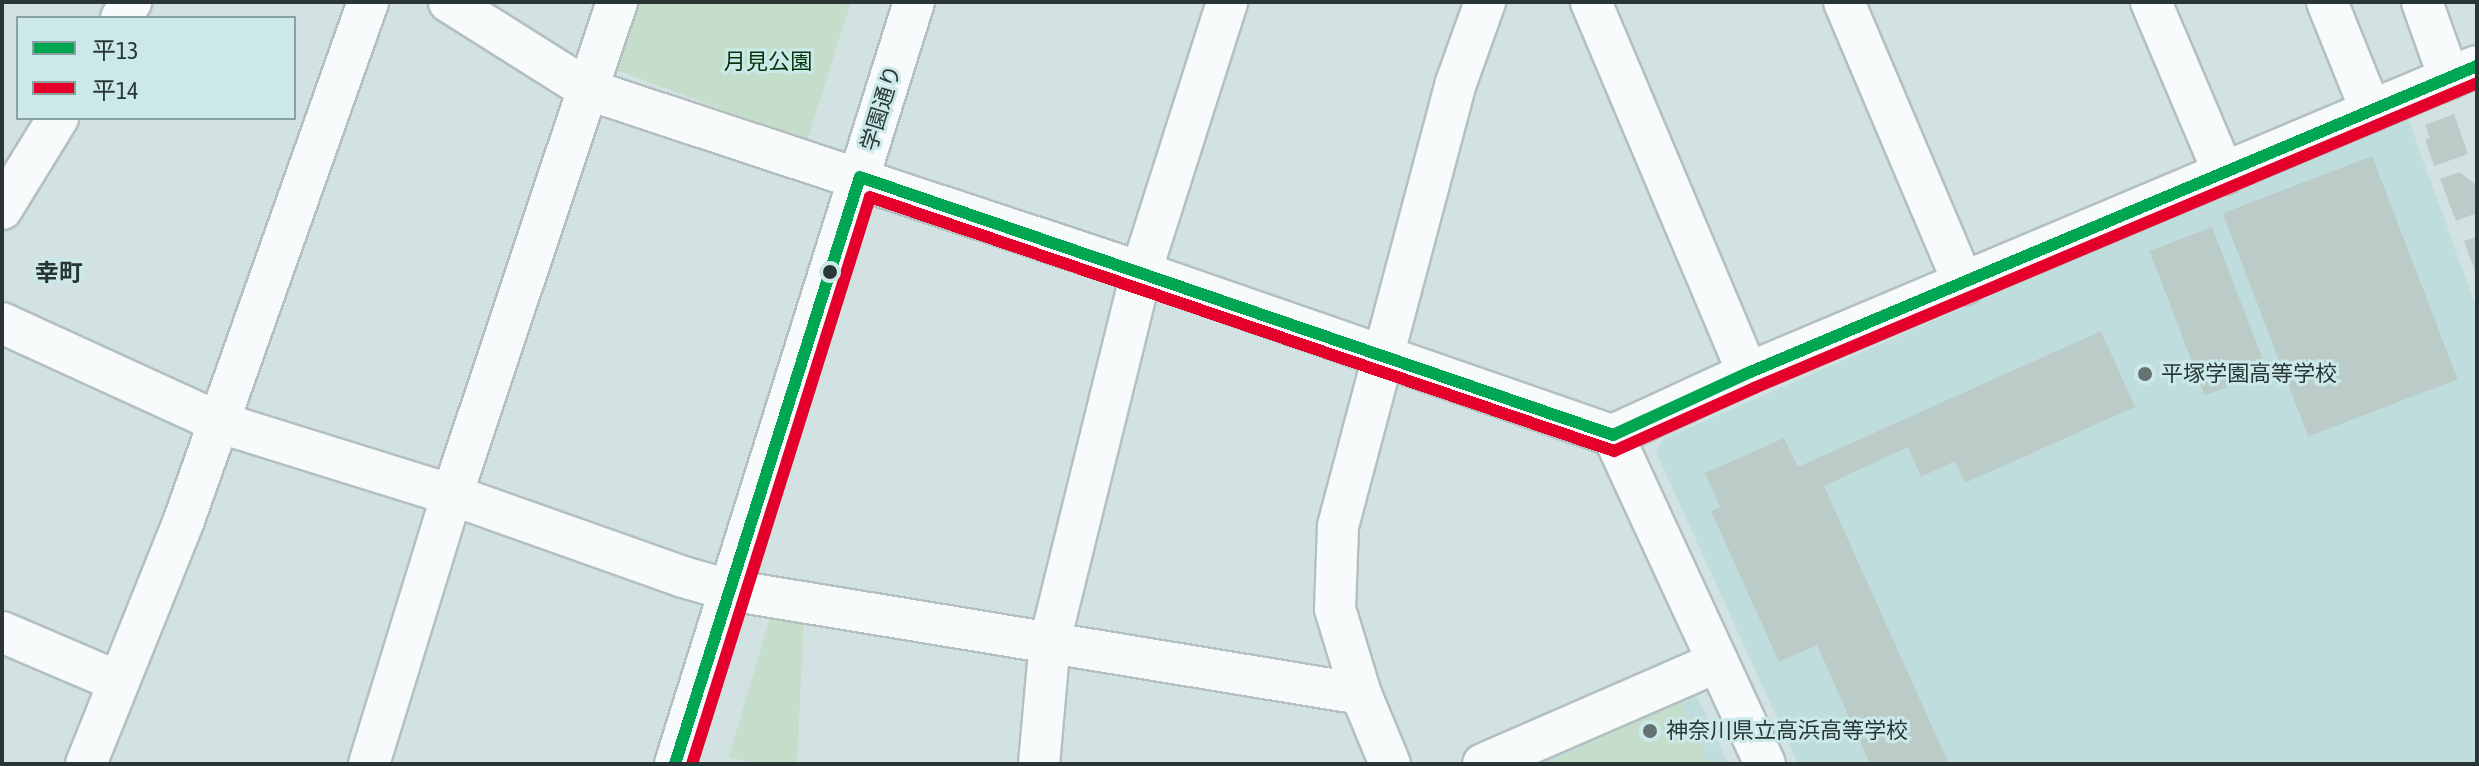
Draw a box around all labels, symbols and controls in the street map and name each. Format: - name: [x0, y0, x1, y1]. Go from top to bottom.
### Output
- legend: [16, 16, 296, 120]
- text: 平13: [92, 37, 139, 64]
- park label: 月見公園: [724, 49, 812, 75]
- street label: 学園通り: [856, 62, 906, 154]
- text: 平14: [92, 77, 139, 104]
- district label: 幸町: [35, 259, 83, 287]
- unlabelled marker: [822, 264, 838, 280]
- place label: 平塚学園高等学校: [2161, 361, 2337, 387]
- marker: 平塚学園高等学校: [2136, 365, 2154, 383]
- place label: 神奈川県立高浜高等学校: [1666, 718, 1908, 744]
- marker: 神奈川県立高浜高等学校: [1641, 722, 1659, 740]

